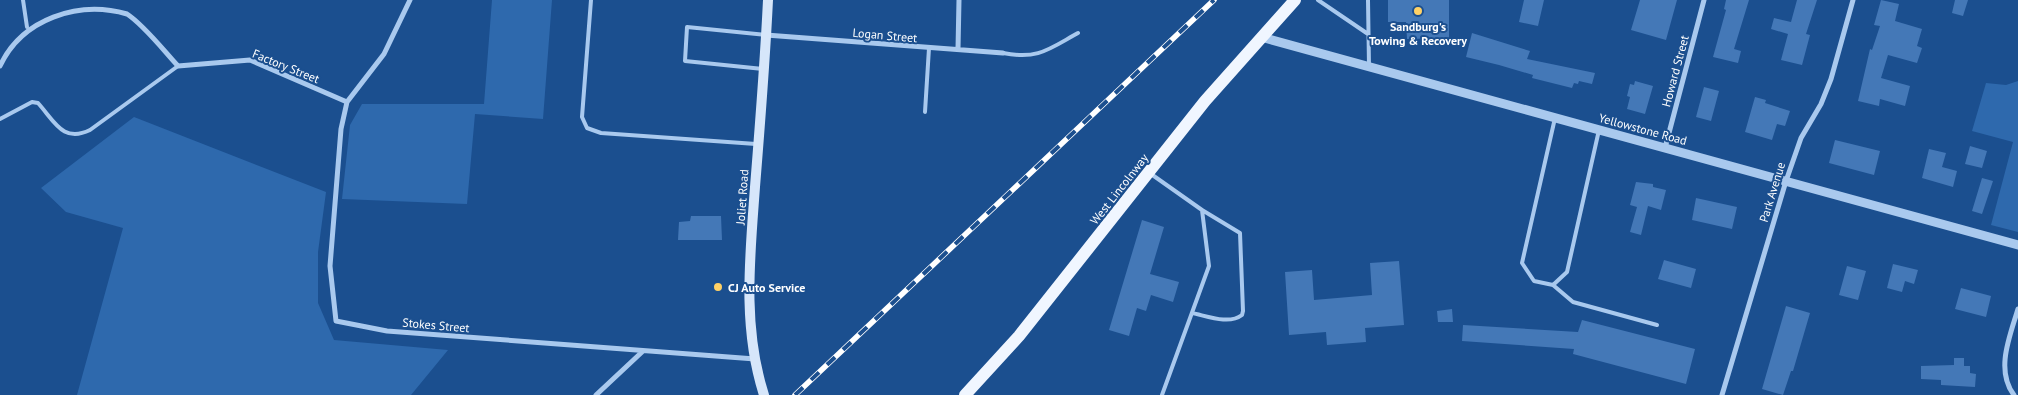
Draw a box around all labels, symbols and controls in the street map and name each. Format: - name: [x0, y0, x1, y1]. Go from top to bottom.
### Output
- marker: Sandburg's Towing & Recovery: [1412, 5, 1424, 17]
- place label: Sandburg's Towing & Recovery: [1369, 19, 1467, 48]
- street label: Logan Street: [852, 25, 918, 45]
- street label: Howard Street: [1658, 34, 1692, 108]
- street label: Factory Street: [250, 46, 322, 86]
- street label: Yellowstone Road: [1597, 110, 1689, 148]
- street label: West Lincolnway: [1087, 150, 1152, 227]
- street label: Park Avenue: [1756, 160, 1788, 224]
- street label: Joliet Road: [733, 169, 751, 226]
- place label: CJ Auto Service: [728, 280, 805, 295]
- marker: CJ Auto Service: [712, 281, 724, 293]
- street label: Stokes Street: [402, 315, 470, 335]

